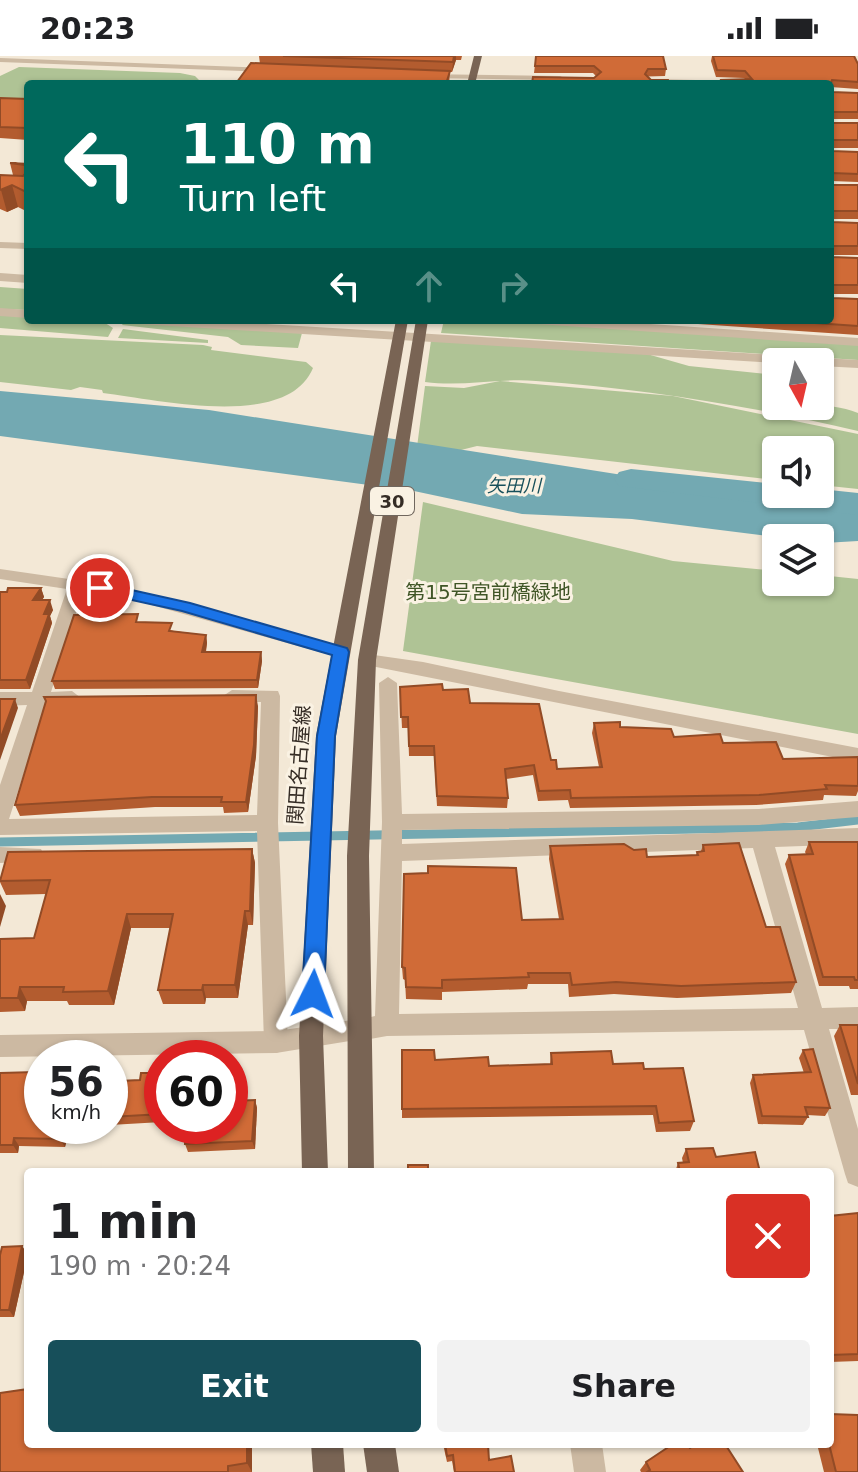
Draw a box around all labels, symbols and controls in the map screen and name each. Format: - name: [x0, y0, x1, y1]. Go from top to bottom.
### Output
- text: 20:23: [40, 11, 136, 46]
- text: 110 m: [180, 111, 375, 176]
- icon: left: [48, 112, 152, 216]
- text: Turn left: [180, 178, 326, 219]
- icon: left: [323, 264, 367, 308]
- icon: ahead: [407, 264, 451, 308]
- icon: right: [491, 264, 535, 308]
- north arrow: [762, 348, 834, 420]
- map controls: [762, 348, 834, 596]
- button: sound: [762, 436, 834, 508]
- water label: 矢田川: [487, 475, 543, 496]
- road number: 30: [370, 487, 414, 515]
- button: layers: [762, 524, 834, 596]
- pin: [66, 554, 134, 622]
- icon: arrive: [78, 566, 122, 610]
- park label: 第15号宮前橋緑地: [405, 580, 571, 604]
- street label: 関田名古屋線: [283, 704, 315, 826]
- position arrow: [271, 952, 355, 1036]
- speed limit sign: 60: [144, 1040, 248, 1144]
- text: 56: [48, 1059, 104, 1105]
- text: km/h: [51, 1100, 101, 1124]
- text: 1 min: [48, 1193, 199, 1249]
- button: close: [726, 1194, 810, 1278]
- text: 190 m · 20:24: [48, 1251, 231, 1281]
- button: Exit: [48, 1340, 421, 1432]
- button: Share: [437, 1340, 810, 1432]

